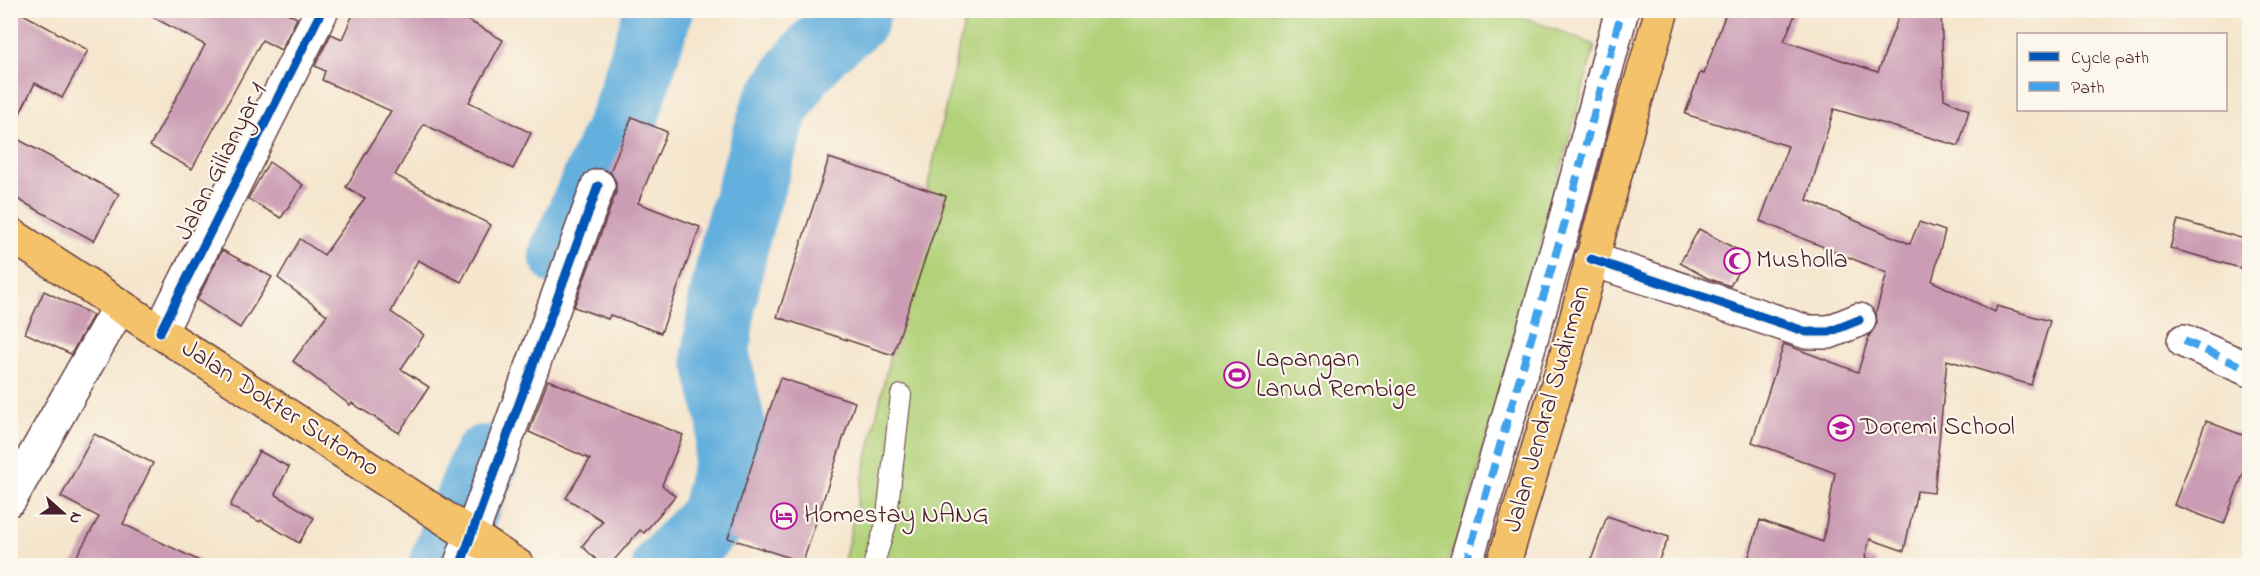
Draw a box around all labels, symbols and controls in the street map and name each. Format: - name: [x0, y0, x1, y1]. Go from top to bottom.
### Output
- legend: [2017, 33, 2227, 111]
- text: Cycle path: [2071, 46, 2149, 72]
- street label: Jalan Gilianyar 1: [166, 76, 278, 248]
- text: Path: [2071, 76, 2105, 102]
- place label: Musholla: [1756, 242, 1848, 280]
- mosque icon: Musholla: [1722, 246, 1752, 276]
- street label: Jalan Jendral Sudirman: [1495, 281, 1601, 537]
- street label: Jalan Dokter Sutomo: [173, 330, 387, 488]
- place label: Lapangan Lanud Rembige: [1256, 341, 1417, 409]
- sports icon: Lapangan Lanud Rembige: [1222, 360, 1252, 390]
- place label: Doremi School: [1859, 409, 2015, 447]
- school or university icon: Doremi School: [1826, 413, 1856, 443]
- north arrow: [33, 483, 93, 543]
- place label: Homestay NANG: [804, 497, 989, 535]
- hotel icon: Homestay NANG: [769, 501, 799, 531]
- text: N: [62, 508, 88, 527]

